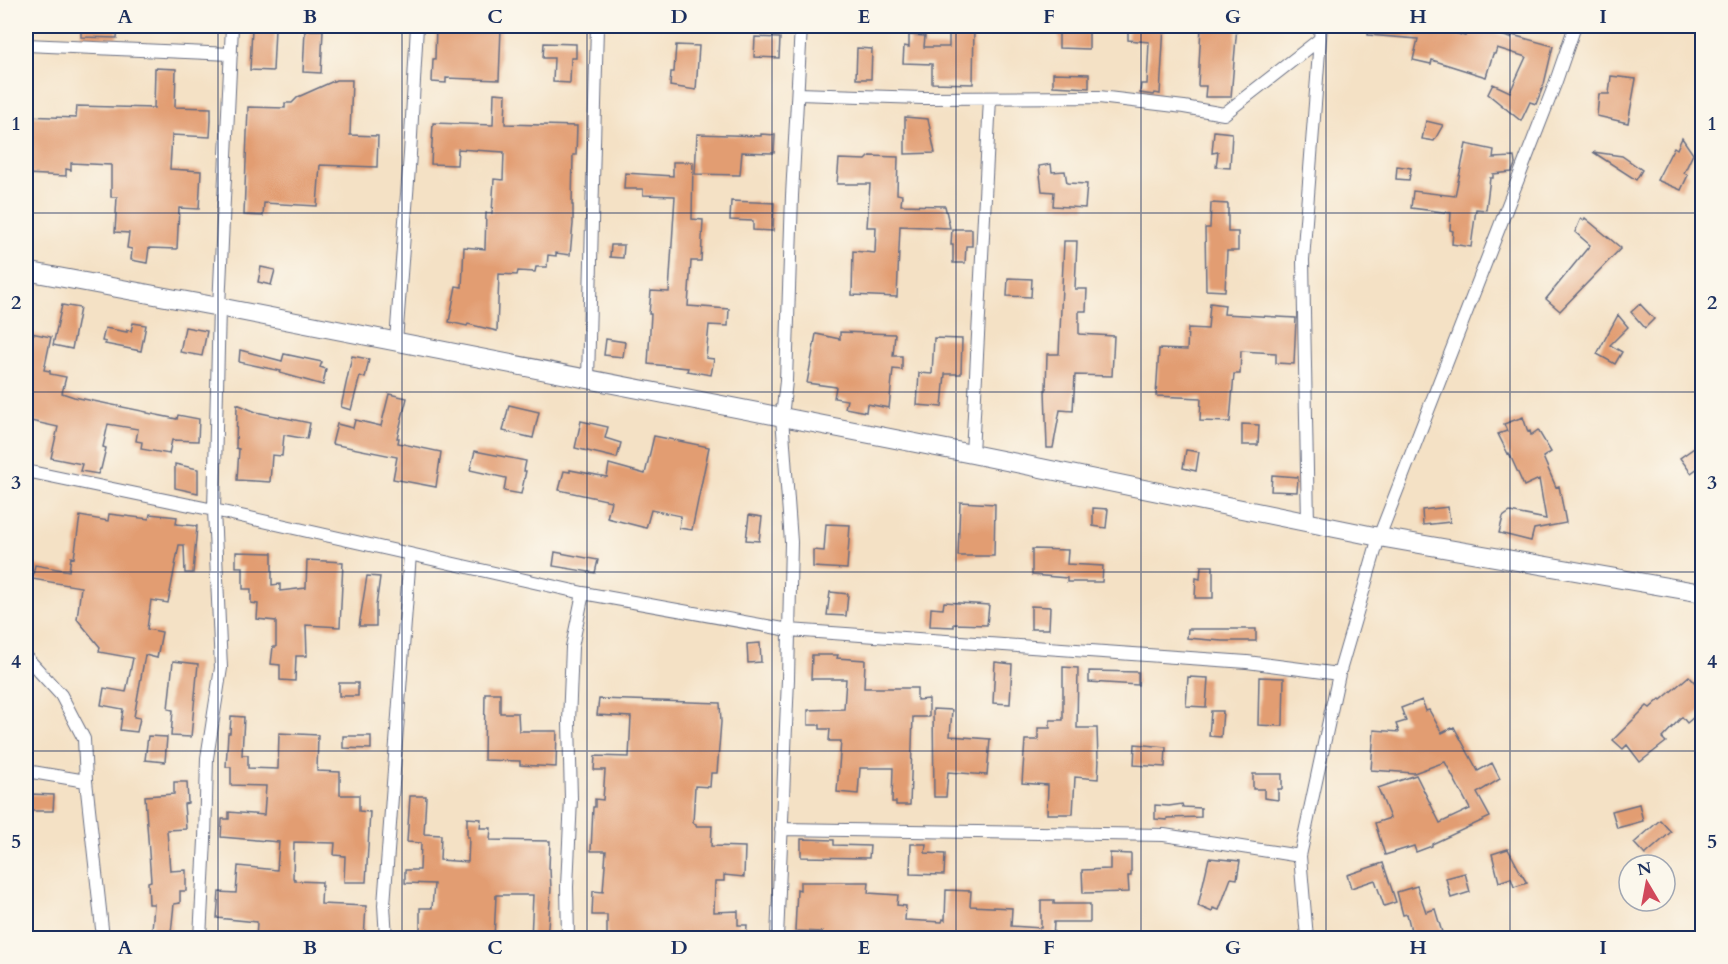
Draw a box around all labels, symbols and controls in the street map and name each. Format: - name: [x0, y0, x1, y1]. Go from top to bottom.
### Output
- text: A: [117, 3, 133, 30]
- text: B: [303, 3, 317, 30]
- text: C: [487, 3, 503, 30]
- text: D: [670, 3, 688, 30]
- text: E: [858, 3, 870, 30]
- text: F: [1043, 3, 1055, 30]
- text: G: [1225, 3, 1241, 30]
- text: H: [1409, 3, 1427, 30]
- text: I: [1599, 3, 1607, 30]
- text: 1: [11, 110, 21, 137]
- text: 1: [1707, 110, 1717, 137]
- text: 2: [11, 289, 21, 316]
- text: 2: [1707, 289, 1717, 316]
- text: 3: [11, 469, 21, 496]
- text: 3: [1707, 469, 1717, 496]
- text: 4: [11, 648, 21, 675]
- text: 4: [1707, 648, 1717, 675]
- text: 5: [11, 828, 21, 855]
- text: 5: [1707, 828, 1717, 855]
- north arrow: [1617, 853, 1677, 913]
- text: N: [1636, 857, 1653, 881]
- text: A: [117, 934, 133, 961]
- text: B: [303, 934, 317, 961]
- text: C: [487, 934, 503, 961]
- text: D: [670, 934, 688, 961]
- text: E: [858, 934, 870, 961]
- text: F: [1043, 934, 1055, 961]
- text: G: [1225, 934, 1241, 961]
- text: H: [1409, 934, 1427, 961]
- text: I: [1599, 934, 1607, 961]

